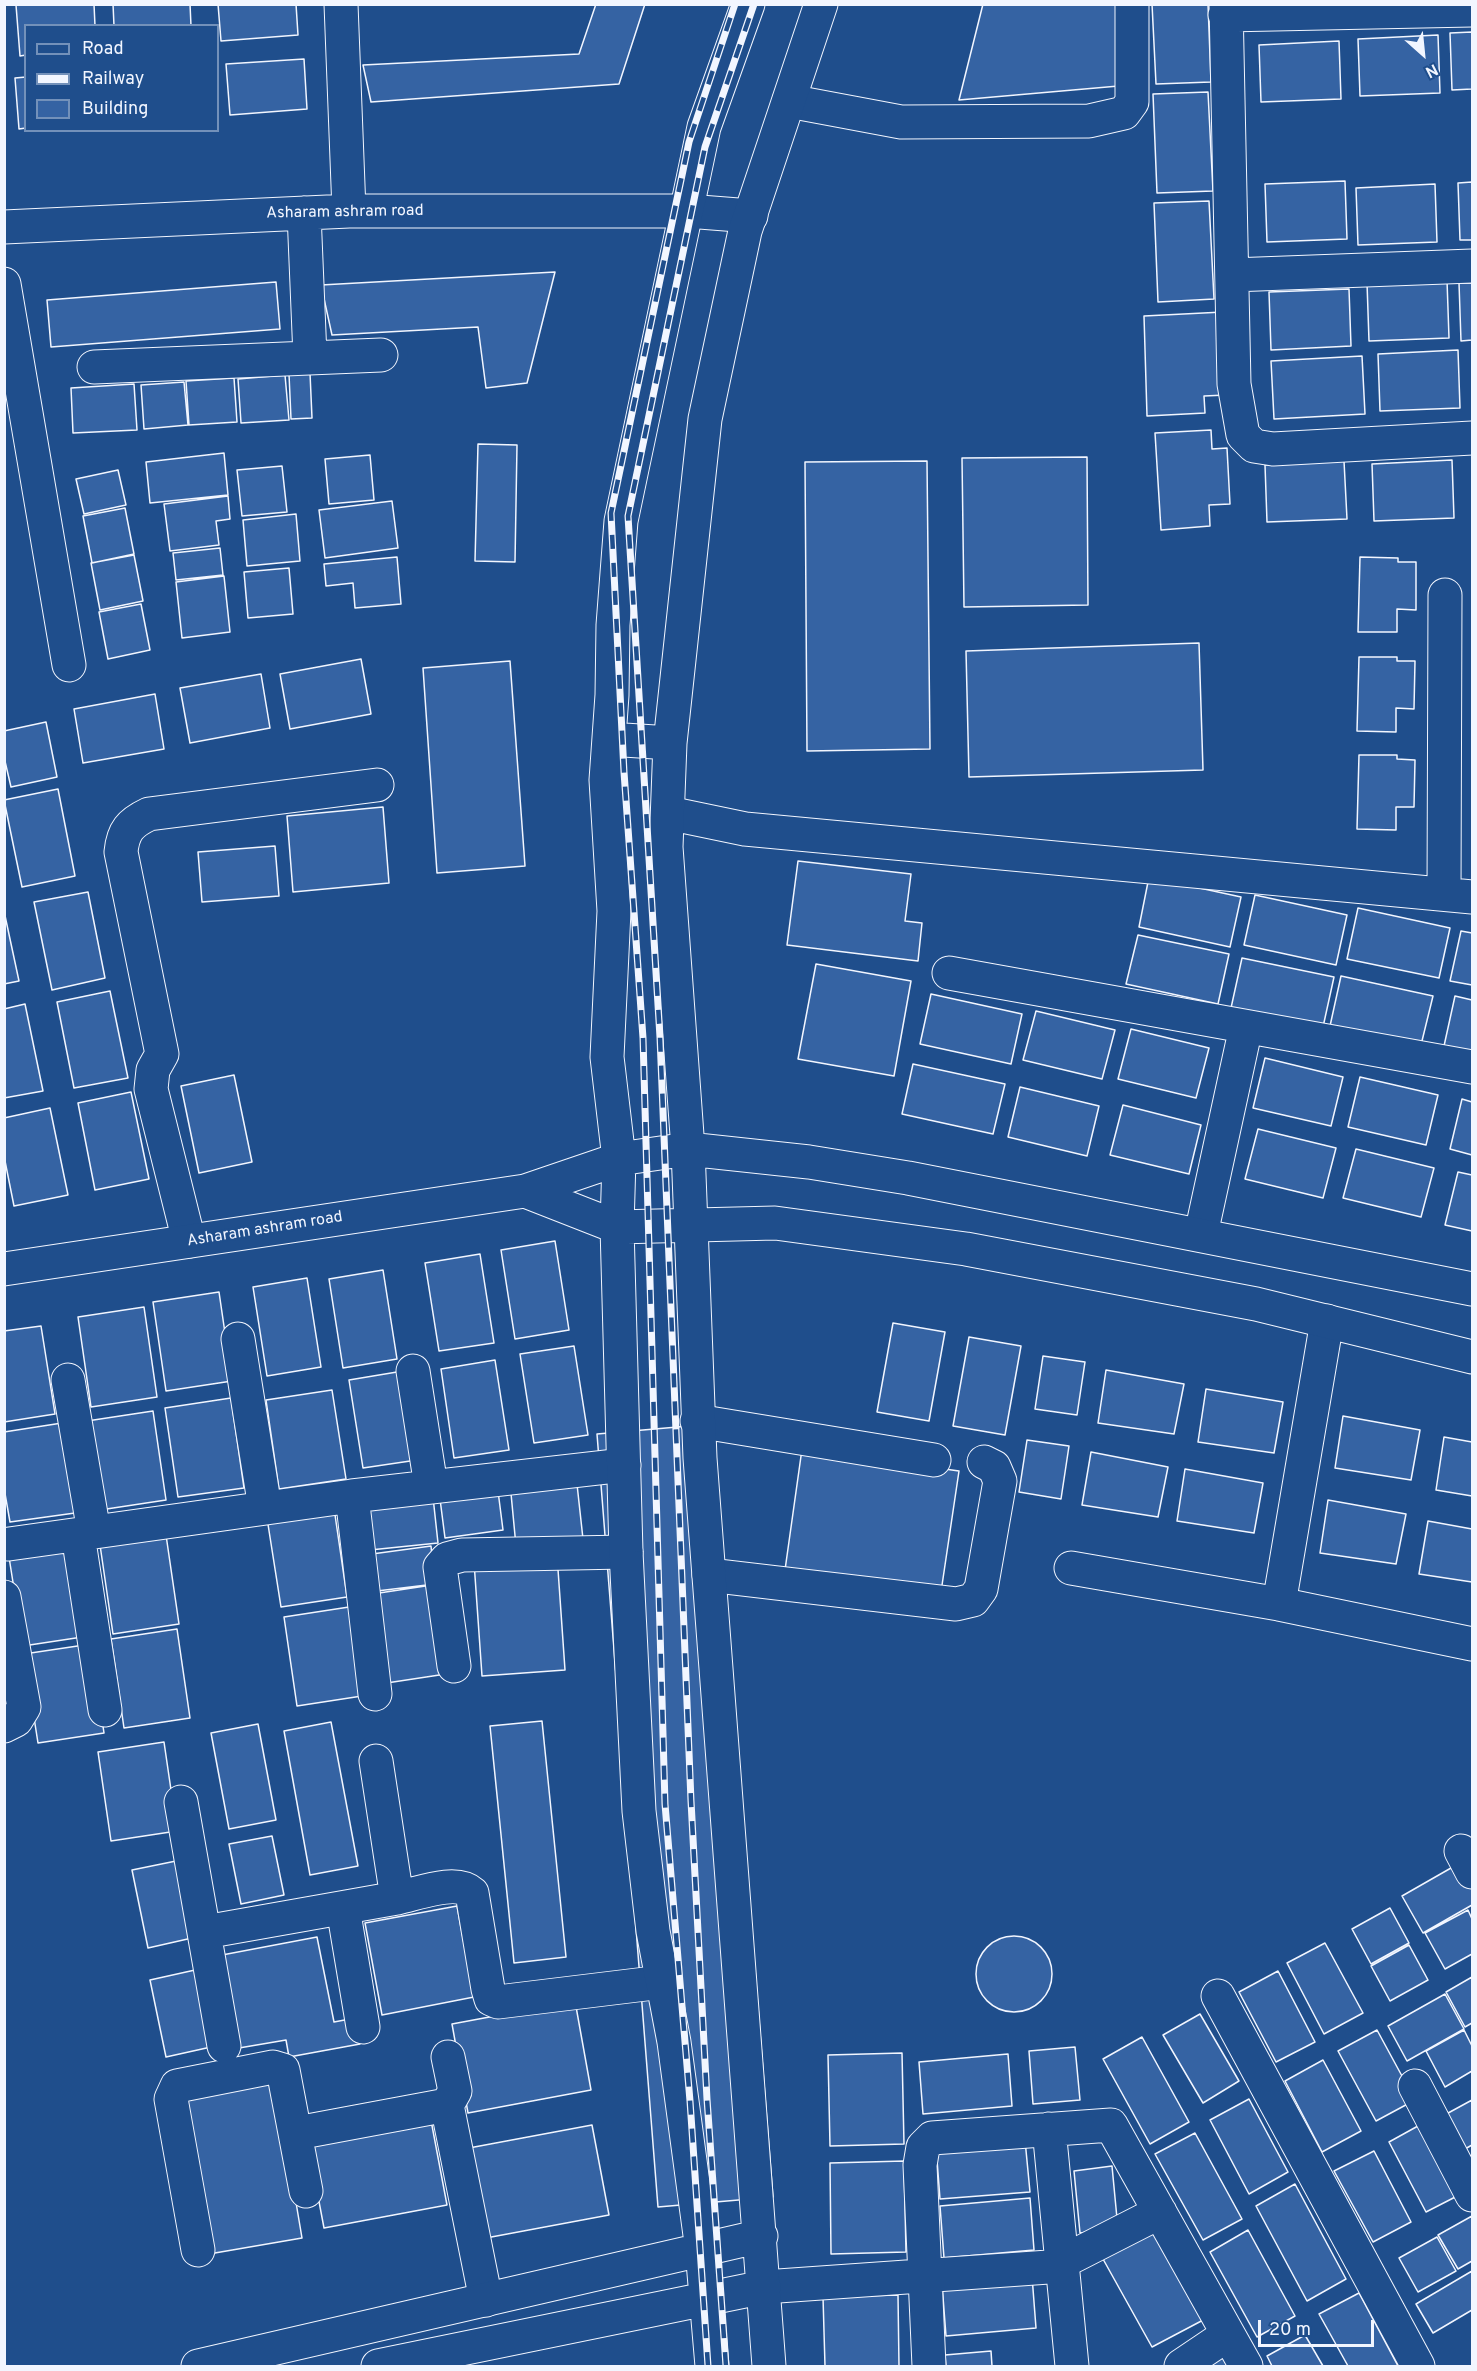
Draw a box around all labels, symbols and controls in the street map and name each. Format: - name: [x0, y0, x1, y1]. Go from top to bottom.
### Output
- legend: [24, 24, 219, 132]
- north arrow: [1393, 24, 1453, 84]
- text: Road: [82, 38, 124, 61]
- text: N: [1422, 59, 1441, 82]
- text: Railway: [82, 68, 144, 91]
- text: Building: [82, 98, 148, 121]
- street label: Asharam ashram road: [266, 202, 424, 224]
- street label: Asharam ashram road: [186, 1208, 344, 1252]
- scale bar: [1261, 2308, 1376, 2346]
- text: 20 m: [1269, 2319, 1311, 2342]

